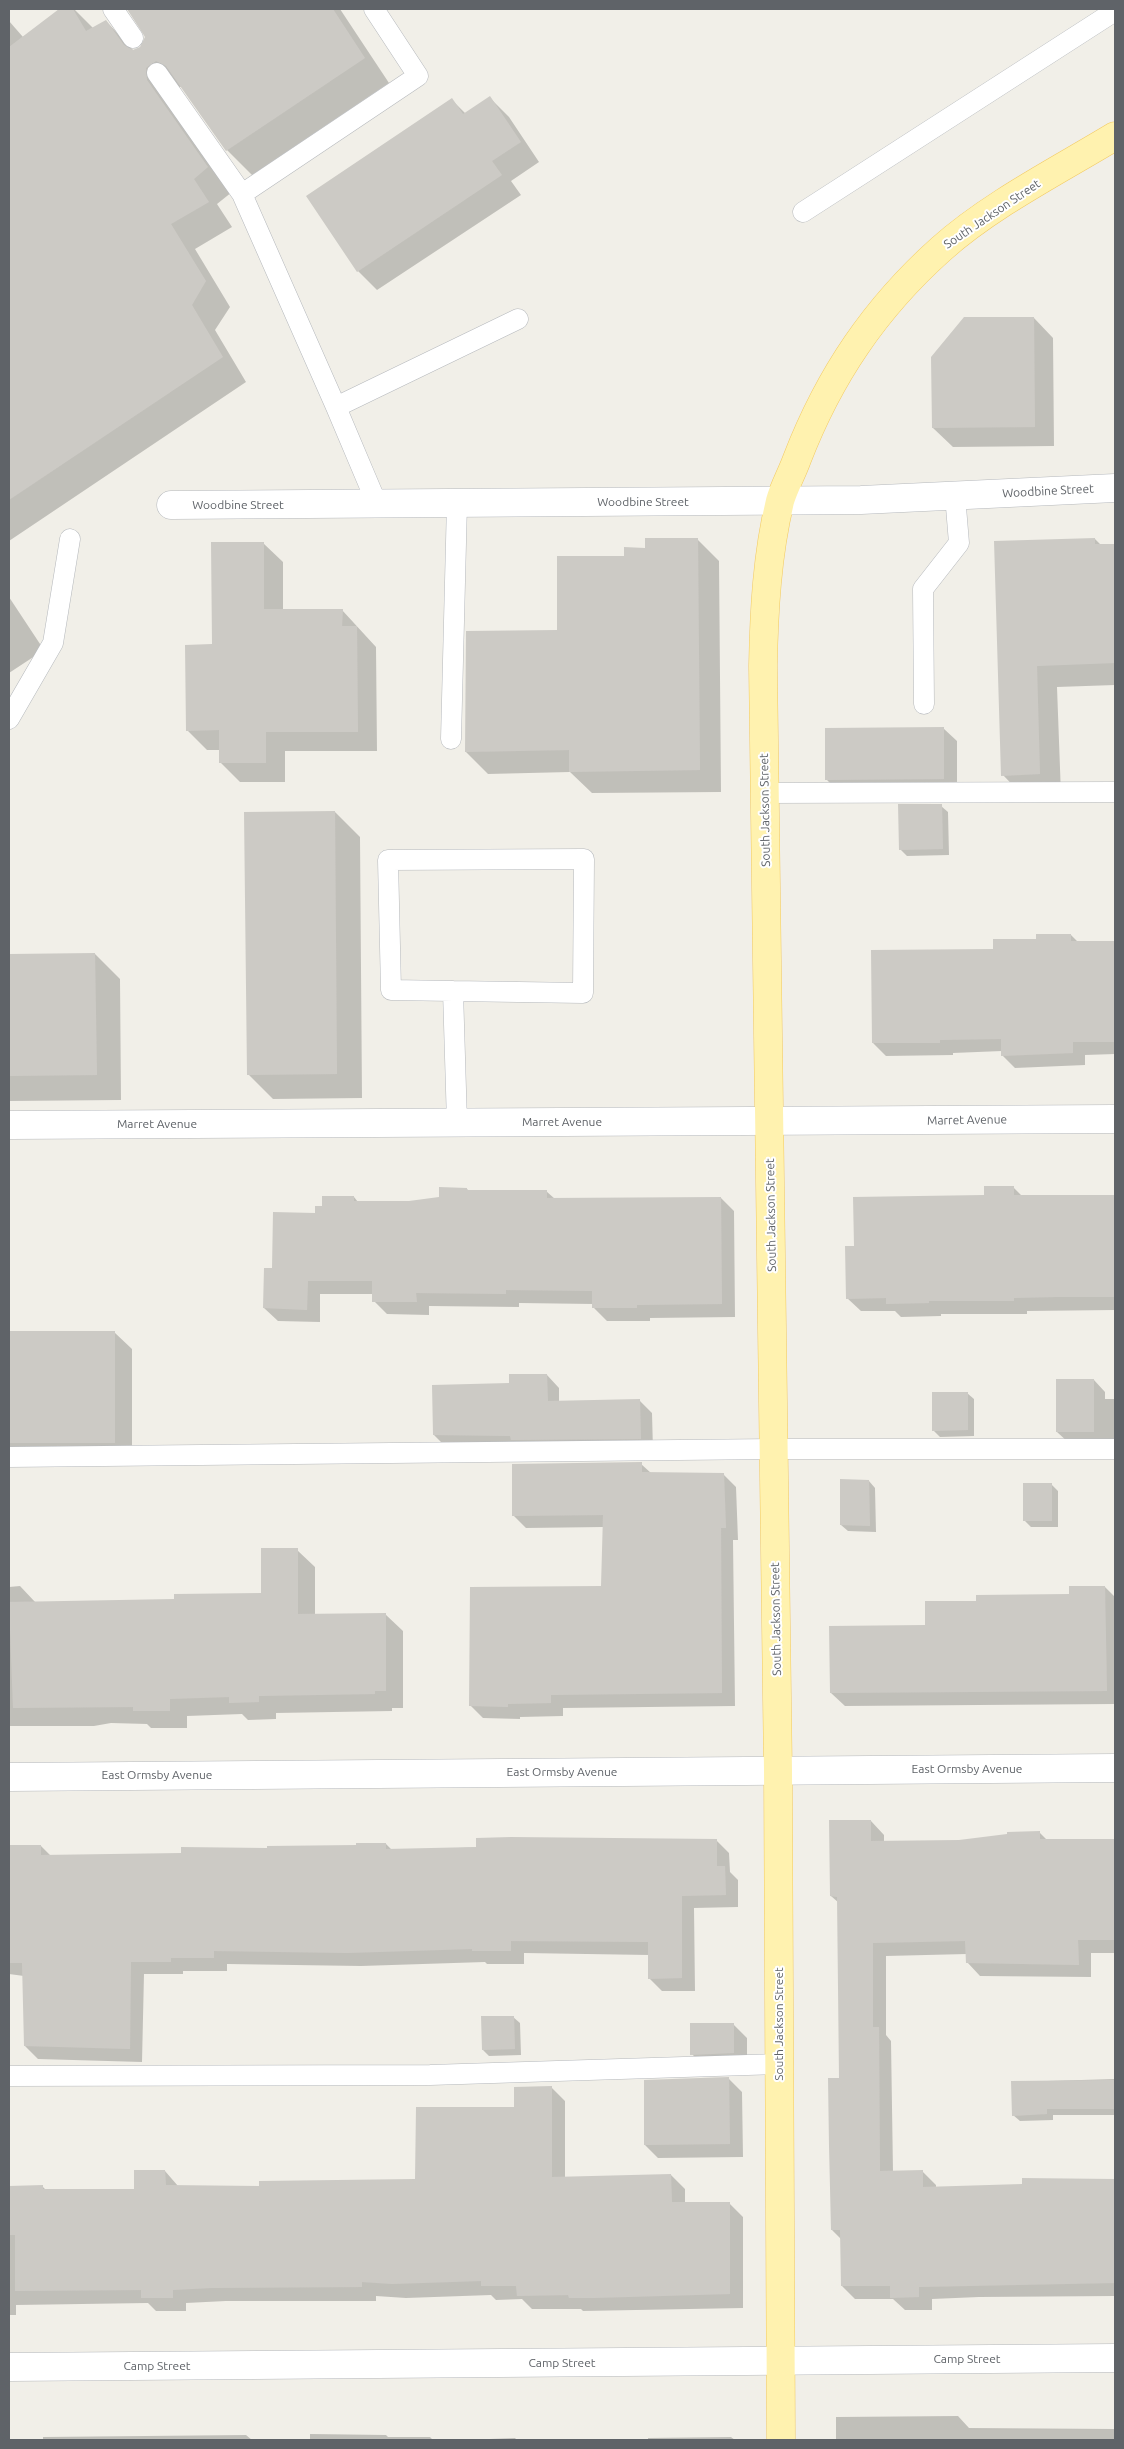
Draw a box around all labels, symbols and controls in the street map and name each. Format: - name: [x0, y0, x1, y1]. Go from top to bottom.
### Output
- street label: South Jackson Street: [941, 176, 1043, 252]
- street label: Woodbine Street: [1002, 481, 1094, 501]
- street label: Woodbine Street: [597, 495, 689, 509]
- street label: Woodbine Street: [192, 498, 284, 512]
- street label: South Jackson Street: [757, 753, 773, 867]
- street label: Marret Avenue: [927, 1112, 1007, 1128]
- street label: Marret Avenue: [522, 1115, 602, 1129]
- street label: Marret Avenue: [117, 1117, 197, 1131]
- street label: South Jackson Street: [763, 1158, 779, 1272]
- street label: South Jackson Street: [768, 1562, 784, 1676]
- street label: East Ormsby Avenue: [912, 1762, 1022, 1776]
- street label: East Ormsby Avenue: [507, 1765, 617, 1779]
- street label: East Ormsby Avenue: [102, 1768, 212, 1782]
- street label: South Jackson Street: [772, 1967, 786, 2081]
- street label: Camp Street: [933, 2352, 1001, 2366]
- street label: Camp Street: [528, 2356, 596, 2370]
- street label: Camp Street: [123, 2359, 191, 2373]

